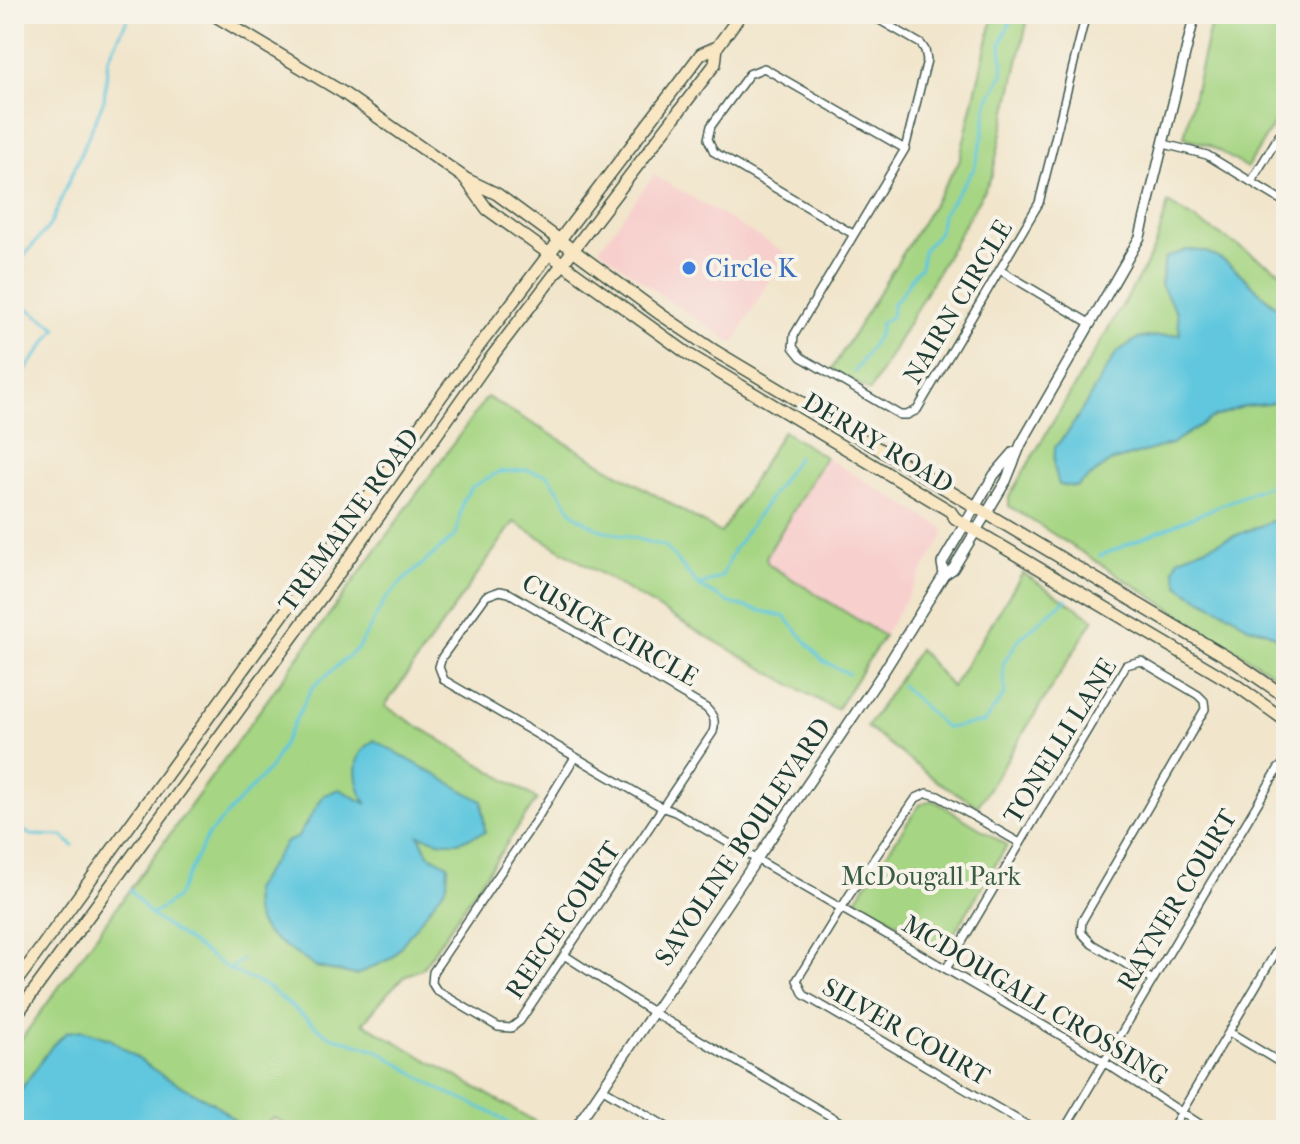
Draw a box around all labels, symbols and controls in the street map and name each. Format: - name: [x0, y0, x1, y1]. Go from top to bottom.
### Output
- street label: NAIRN CIRCLE: [897, 215, 1019, 389]
- place label: Circle K: [705, 253, 798, 284]
- marker: Circle K: [680, 259, 698, 277]
- street label: DERRY ROAD: [797, 386, 959, 500]
- street label: TREMAINE ROAD: [272, 422, 426, 618]
- street label: CUSICK CIRCLE: [517, 567, 704, 693]
- street label: TONELLI LANE: [997, 653, 1123, 829]
- street label: SAVOLINE BOULEVARD: [648, 712, 838, 972]
- street label: RAYNER COURT: [1111, 803, 1244, 996]
- street label: REECE COURT: [499, 835, 627, 1005]
- park label: McDougall Park: [841, 861, 1022, 892]
- street label: MCDOUGALL CROSSING: [897, 908, 1173, 1092]
- street label: SILVER COURT: [817, 972, 996, 1093]

